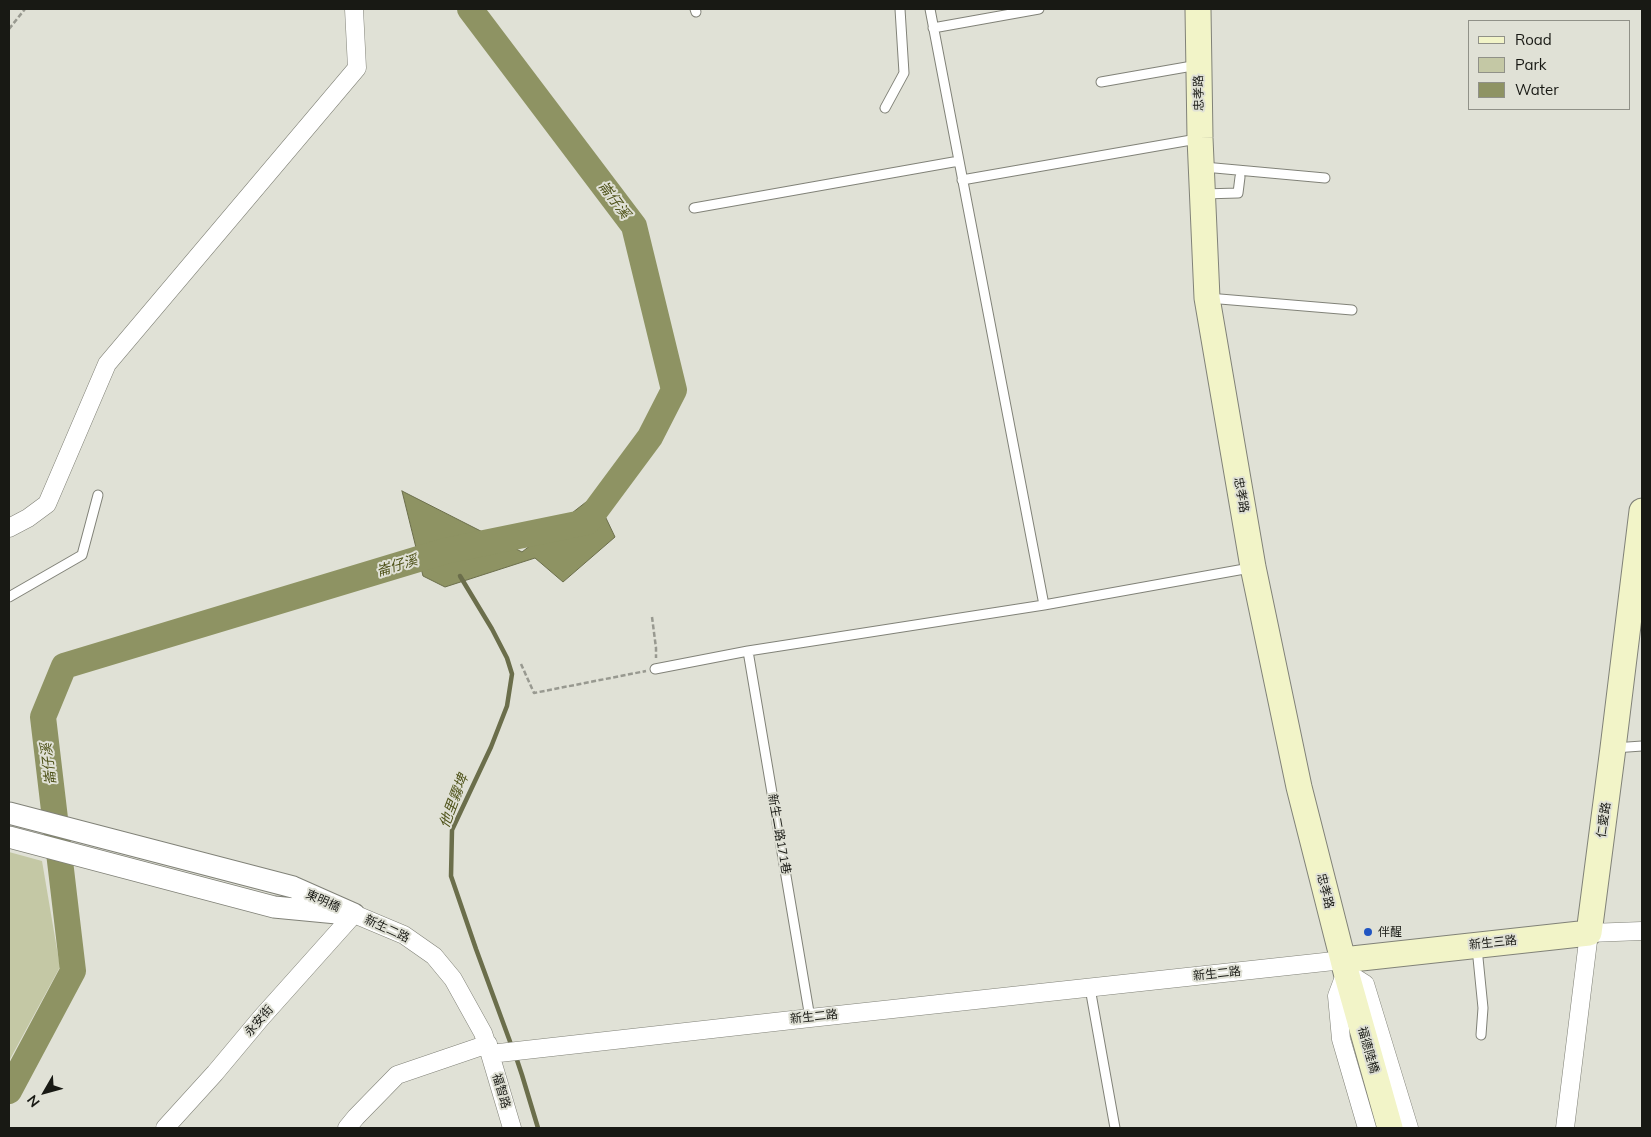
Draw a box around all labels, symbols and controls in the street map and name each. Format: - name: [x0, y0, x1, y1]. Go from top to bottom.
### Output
- legend: [1468, 20, 1631, 110]
- text: Road: [1515, 30, 1552, 49]
- text: Park: [1515, 55, 1547, 74]
- street label: 忠孝路: [1191, 75, 1207, 111]
- text: Water: [1515, 80, 1559, 99]
- water label: 崙仔溪: [595, 178, 633, 222]
- street label: 忠孝路: [1231, 476, 1251, 514]
- water label: 崙仔溪: [374, 552, 420, 580]
- water label: 崙仔溪: [38, 742, 60, 786]
- water label: 他里霧埤: [436, 772, 472, 830]
- street label: 新生二路171巷: [765, 793, 793, 875]
- street label: 仁愛路: [1594, 801, 1614, 839]
- street label: 忠孝路: [1314, 872, 1336, 910]
- street label: 東明橋: [304, 887, 342, 915]
- street label: 新生二路: [362, 912, 412, 946]
- place label: 伴醒: [1378, 925, 1402, 939]
- marker: 伴醒: [1362, 926, 1374, 938]
- street label: 新生三路: [1468, 933, 1518, 953]
- street label: 新生二路: [1192, 964, 1242, 984]
- street label: 永安街: [242, 1003, 276, 1039]
- street label: 新生二路: [789, 1007, 839, 1027]
- street label: 福德陸橋: [1354, 1025, 1382, 1075]
- north arrow: [20, 1067, 70, 1117]
- street label: 福智路: [489, 1072, 513, 1110]
- text: N: [23, 1092, 44, 1111]

